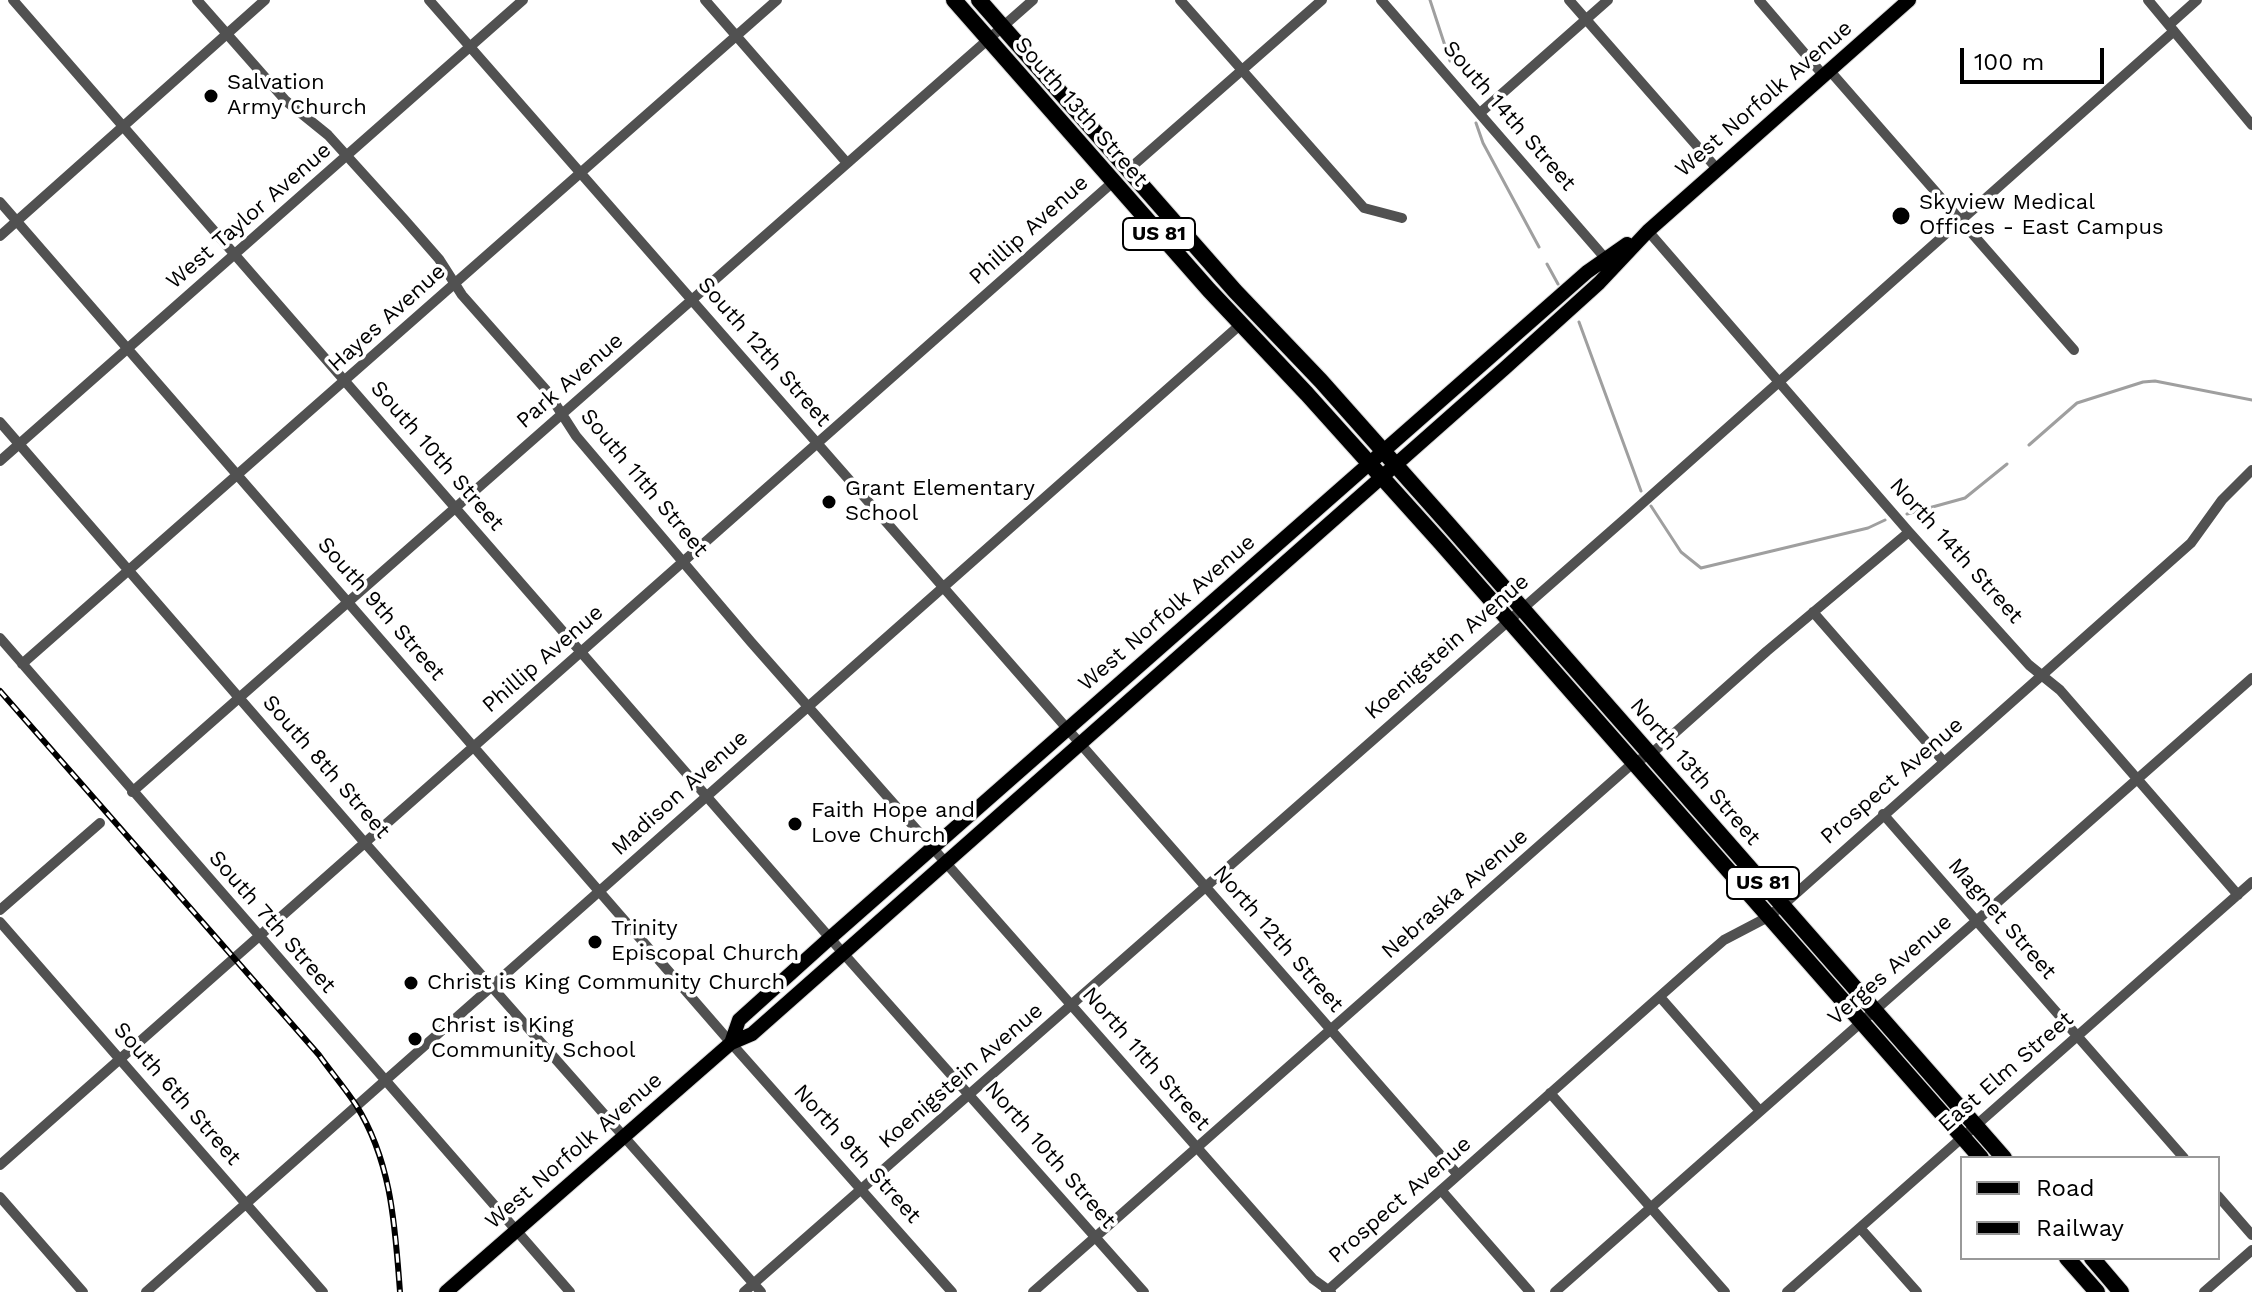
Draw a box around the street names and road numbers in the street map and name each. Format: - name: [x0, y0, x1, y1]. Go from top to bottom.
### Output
- street label: West Norfolk Avenue: [1670, 15, 1858, 183]
- street label: South 13th Street: [1009, 32, 1153, 192]
- street label: South 14th Street: [1437, 36, 1581, 196]
- street label: West Taylor Avenue: [161, 137, 337, 295]
- street label: Phillip Avenue: [964, 170, 1094, 290]
- road number: US 81: [1123, 218, 1195, 250]
- street label: Hayes Avenue: [323, 258, 451, 378]
- street label: South 12th Street: [692, 272, 836, 432]
- street label: Park Avenue: [511, 328, 629, 434]
- street label: South 10th Street: [365, 376, 509, 536]
- street label: South 11th Street: [574, 404, 714, 562]
- street label: North 14th Street: [1884, 473, 2028, 629]
- street label: West Norfolk Avenue: [1073, 529, 1261, 697]
- street label: South 9th Street: [312, 532, 450, 686]
- street label: Koenigstein Avenue: [1360, 569, 1534, 725]
- street label: Phillip Avenue: [477, 599, 609, 719]
- street label: South 8th Street: [257, 690, 395, 844]
- street label: North 13th Street: [1624, 693, 1766, 851]
- street label: Prospect Avenue: [1815, 712, 1969, 850]
- street label: Madison Avenue: [606, 725, 754, 861]
- street label: Nebraska Avenue: [1376, 823, 1534, 965]
- street label: South 7th Street: [203, 845, 341, 999]
- street label: Magnet Street: [1942, 853, 2062, 985]
- street label: North 12th Street: [1207, 860, 1349, 1018]
- road number: US 81: [1727, 867, 1799, 899]
- street label: Verges Avenue: [1823, 909, 1957, 1031]
- street label: North 11th Street: [1076, 982, 1216, 1136]
- street label: Koenigstein Avenue: [874, 998, 1048, 1154]
- street label: East Elm Street: [1933, 1006, 2079, 1138]
- street label: South 6th Street: [108, 1017, 246, 1171]
- street label: West Norfolk Avenue: [480, 1067, 668, 1235]
- street label: North 10th Street: [979, 1076, 1121, 1234]
- street label: North 9th Street: [788, 1079, 926, 1229]
- street label: Prospect Avenue: [1323, 1131, 1477, 1269]

